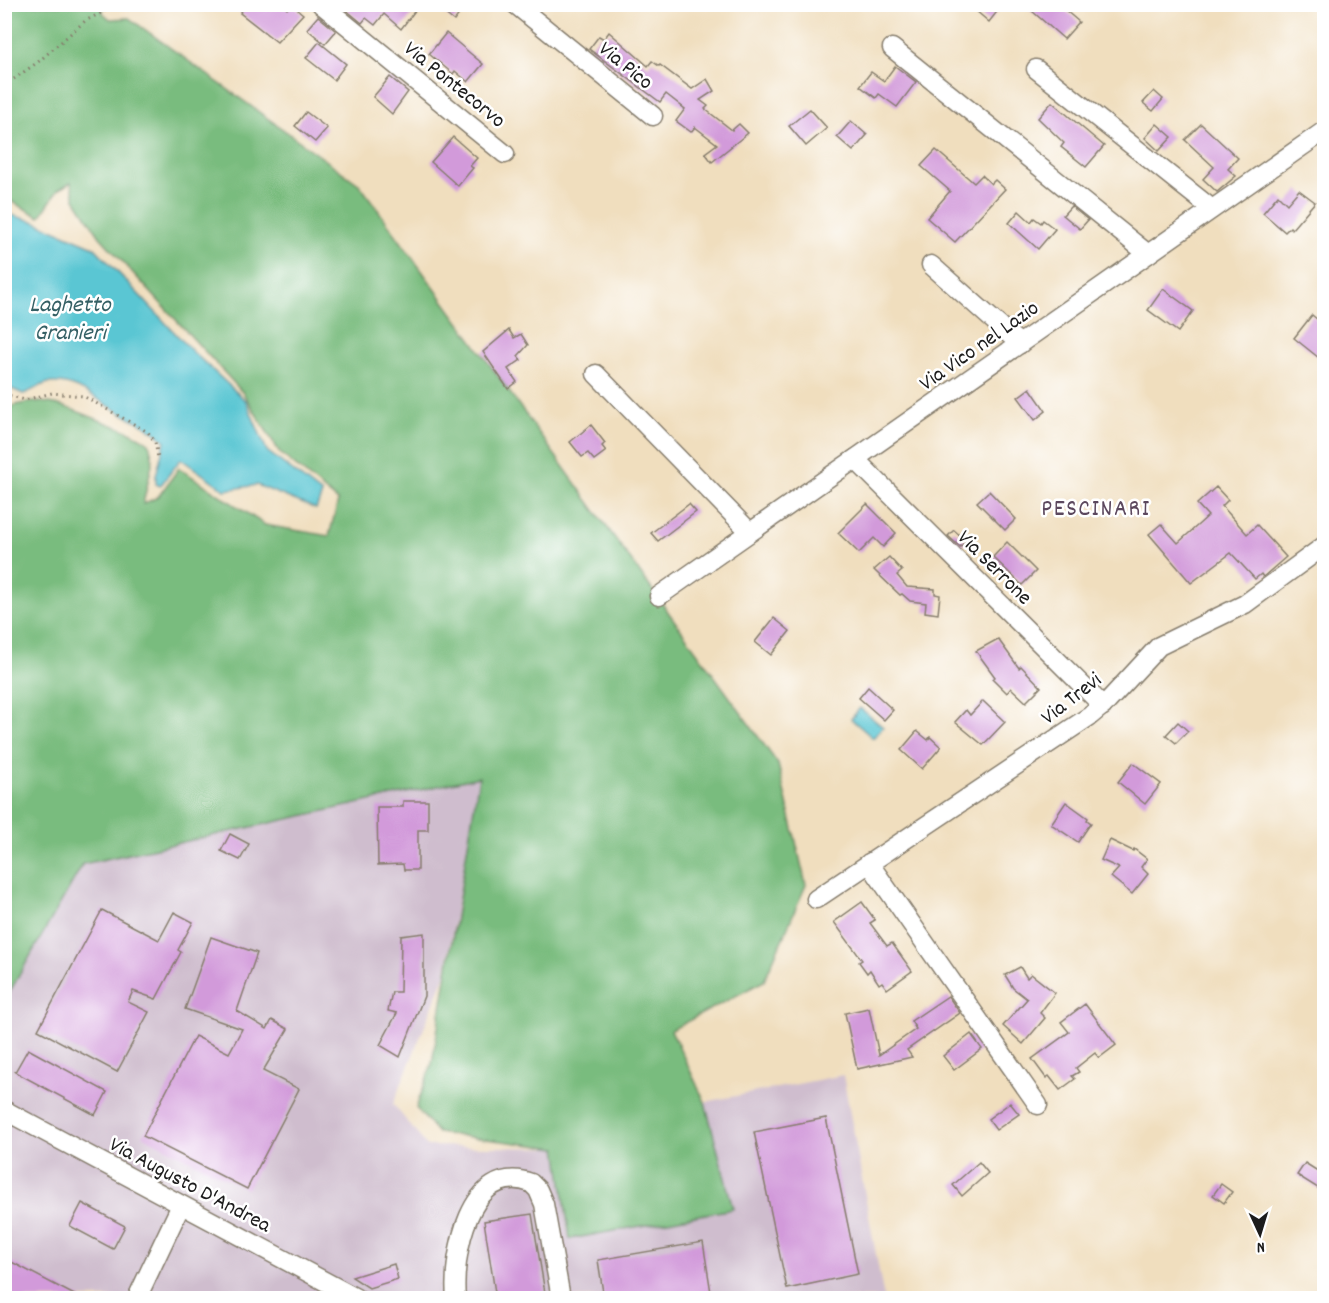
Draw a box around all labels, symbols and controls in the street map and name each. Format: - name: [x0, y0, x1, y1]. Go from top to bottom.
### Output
- street label: Via Pontecorvo: [396, 35, 512, 137]
- street label: Via Pico: [591, 35, 659, 98]
- water label: Laghetto Granieri: [29, 289, 112, 351]
- street label: Via Vico nel Lazio: [914, 294, 1046, 400]
- district label: PESCINARI: [1041, 493, 1151, 527]
- street label: Via Serrone: [949, 524, 1038, 613]
- street label: Via Trevi: [1035, 666, 1109, 733]
- street label: Via Augusto D'Andrea: [103, 1130, 276, 1242]
- north arrow: [1230, 1204, 1290, 1264]
- text: N: [1256, 1235, 1266, 1258]

